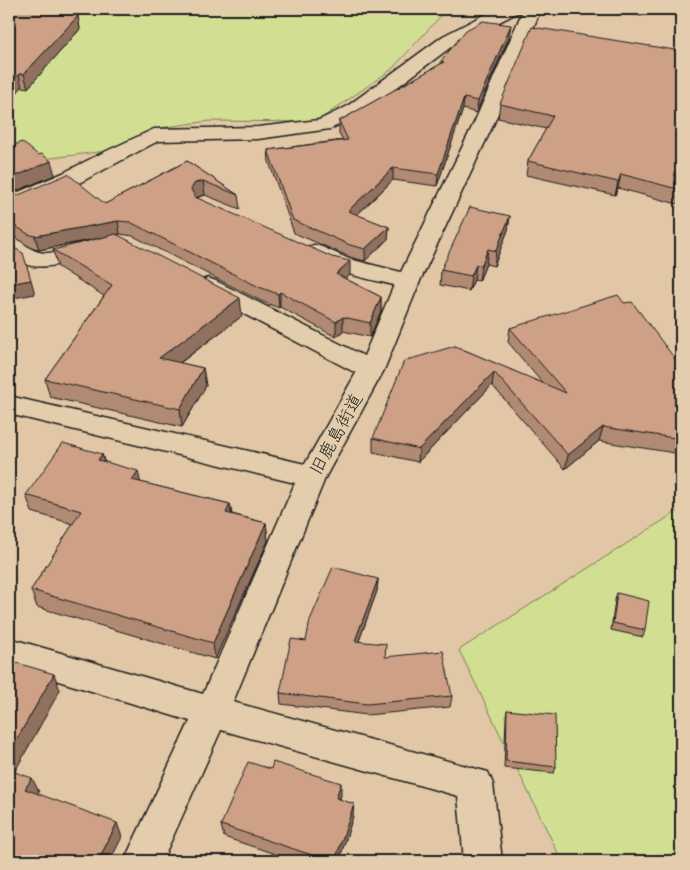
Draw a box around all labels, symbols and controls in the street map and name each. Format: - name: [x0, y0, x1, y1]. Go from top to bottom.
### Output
- street label: 旧鹿島街道: [305, 390, 367, 479]

